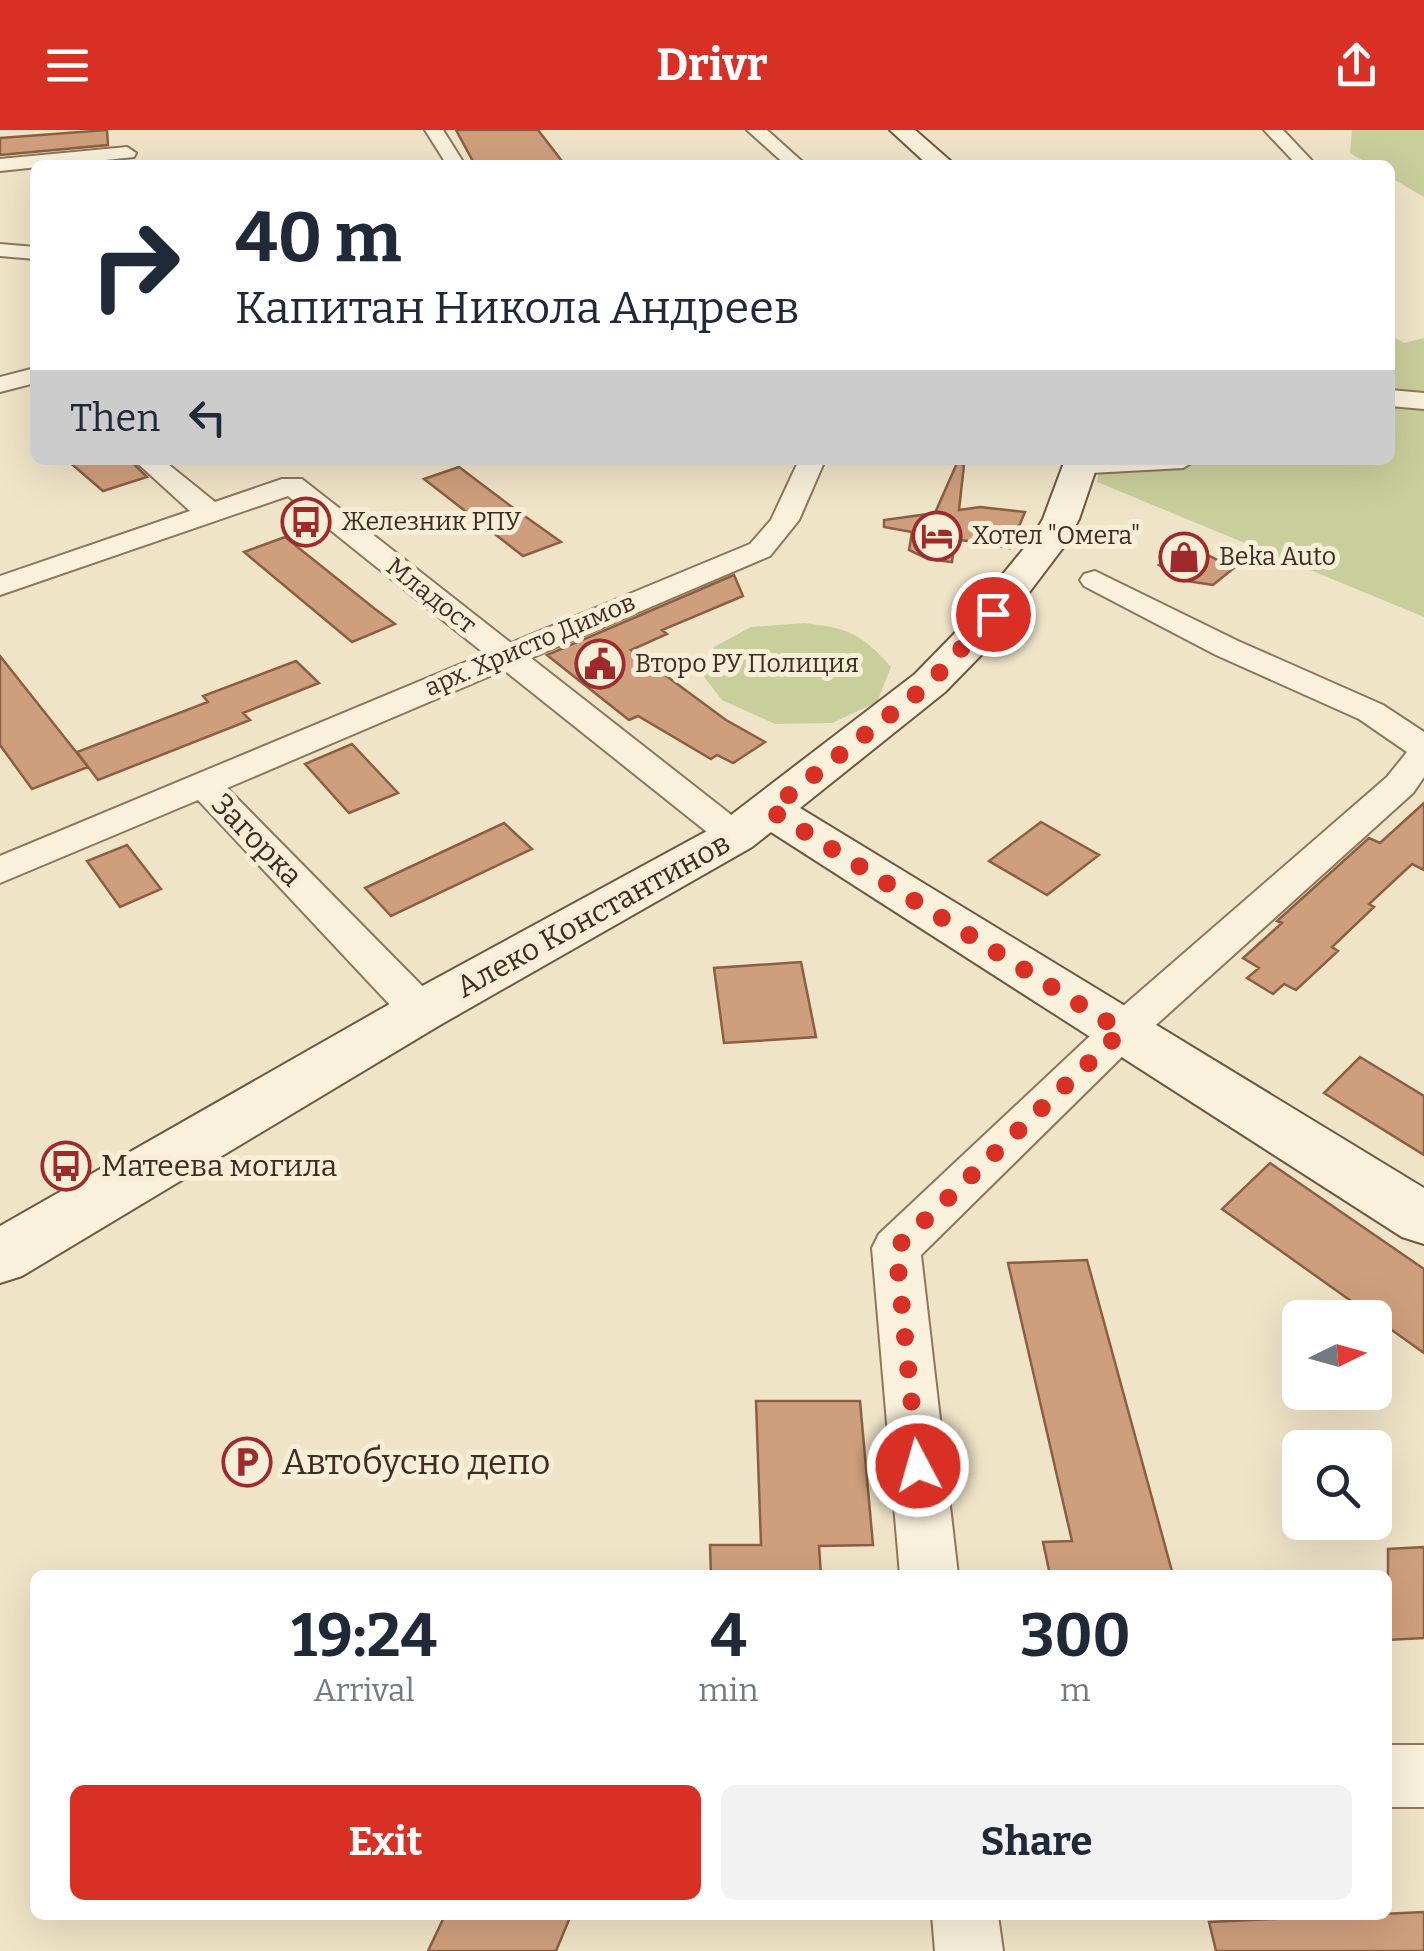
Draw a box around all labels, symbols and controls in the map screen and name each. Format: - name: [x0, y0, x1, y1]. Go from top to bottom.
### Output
- icon: menu: [40, 38, 95, 93]
- text: Drivr: [656, 38, 768, 92]
- icon: share: [1329, 38, 1384, 93]
- text: 40 m: [235, 196, 401, 280]
- icon: right: [70, 200, 200, 330]
- text: Капитан Никола Андреев: [235, 281, 799, 335]
- icon: left: [180, 390, 235, 445]
- text: Then: [70, 395, 160, 441]
- bus stop icon: Железник РПУ: [280, 496, 332, 548]
- place label: Железник РПУ: [341, 507, 521, 537]
- hotel icon: Хотел "Омега": [911, 510, 963, 562]
- place label: Хотел "Омега": [972, 521, 1140, 551]
- shop icon: Beka Auto: [1158, 531, 1210, 583]
- place label: Beka Auto: [1219, 542, 1336, 572]
- street label: Младост: [380, 552, 482, 640]
- pin: [951, 572, 1036, 657]
- street label: арх. Христо Димов: [420, 587, 640, 703]
- icon: arrive: [966, 587, 1021, 642]
- public building icon: Второ РУ Полиция: [574, 638, 626, 690]
- place label: Второ РУ Полиция: [635, 649, 859, 679]
- street label: Загорка: [204, 786, 310, 894]
- street label: Алеко Константинов: [450, 825, 736, 1005]
- bus stop icon: Матеева могила: [40, 1140, 92, 1192]
- place label: Матеева могила: [101, 1148, 337, 1184]
- north arrow: [1282, 1300, 1392, 1410]
- map controls: [1282, 1300, 1392, 1540]
- position arrow: [866, 1414, 970, 1518]
- button: search: [1282, 1430, 1392, 1540]
- parking icon: Автобусно депо: [221, 1436, 273, 1488]
- place label: Автобусно депо: [282, 1441, 550, 1483]
- text: 19:24: [291, 1600, 437, 1672]
- text: 4: [710, 1600, 747, 1672]
- text: 300: [1020, 1600, 1131, 1672]
- text: Arrival: [313, 1671, 415, 1709]
- text: min: [698, 1671, 759, 1709]
- text: m: [1060, 1671, 1091, 1709]
- button: Exit: [70, 1785, 701, 1900]
- button: Share: [721, 1785, 1352, 1900]

